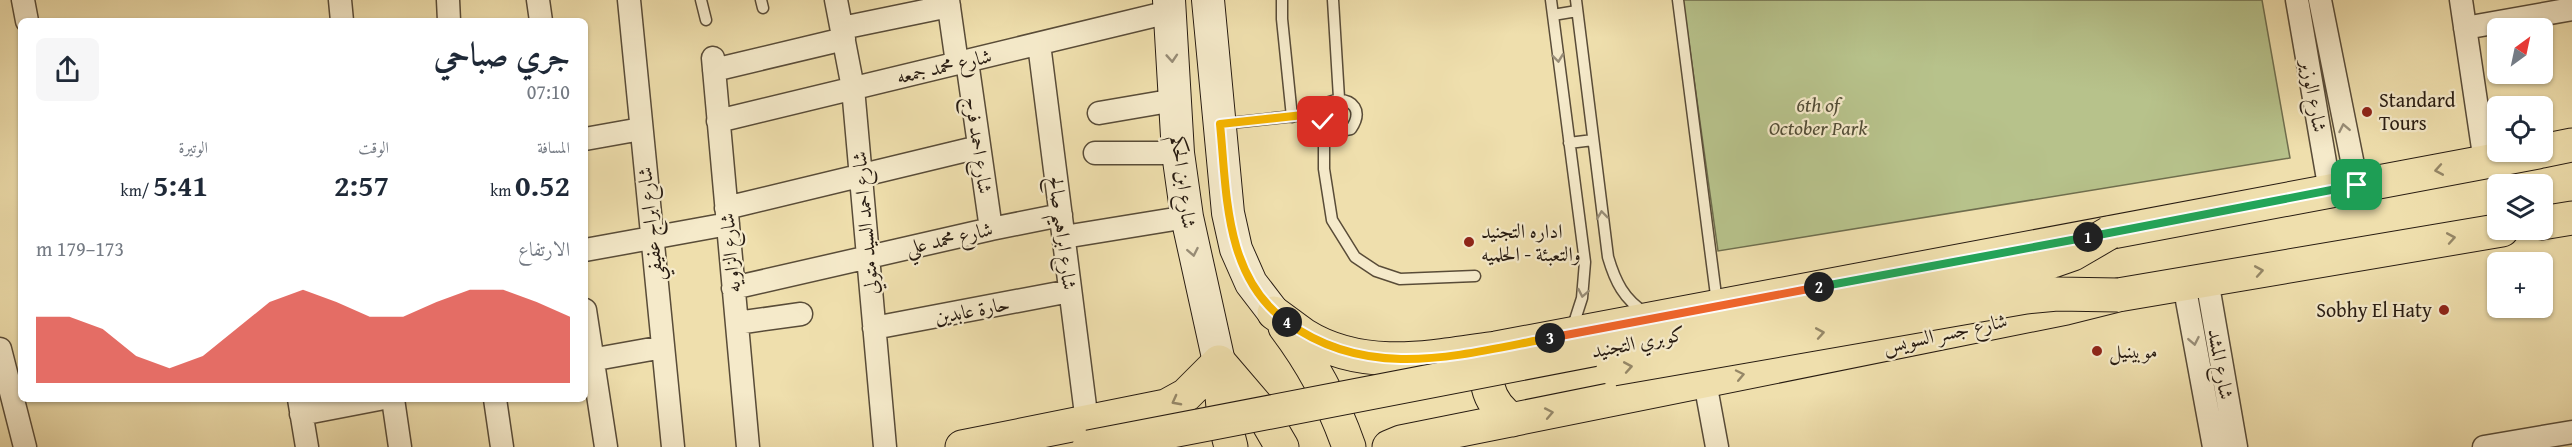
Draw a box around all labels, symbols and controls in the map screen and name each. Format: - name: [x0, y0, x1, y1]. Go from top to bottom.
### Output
- north arrow: [2487, 18, 2553, 84]
- map controls: [2487, 18, 2553, 318]
- text: جري صباحي: [434, 30, 570, 78]
- button: share: [36, 38, 99, 101]
- street label: شارع محمد جمعه: [893, 40, 995, 94]
- one-way arrow: [1166, 54, 1179, 63]
- one-way arrow: [1551, 54, 1564, 63]
- street label: شارع الوزير: [2290, 55, 2335, 135]
- text: 07:10: [527, 77, 570, 106]
- place label: Standard Tours: [2379, 85, 2456, 137]
- park label: 6th of October Park: [1769, 90, 1868, 142]
- street label: شارع احمد فرج: [954, 94, 1001, 196]
- pin: [1297, 96, 1348, 147]
- button: locate: [2487, 96, 2553, 162]
- icon: check: [1306, 105, 1339, 138]
- marker: Standard Tours: [2360, 105, 2374, 119]
- one-way arrow: [2338, 124, 2351, 134]
- street label: شارع ابن الحكم: [1159, 134, 1205, 231]
- text: الوتيرة: [178, 135, 208, 159]
- text: الوقت: [358, 135, 389, 159]
- text: المسافة: [537, 135, 570, 159]
- street label: شارع احمد السيد متولي: [844, 150, 889, 296]
- pin: [2331, 159, 2382, 210]
- text: 5:41: [153, 163, 208, 207]
- text: 2:57: [334, 163, 389, 207]
- text: 0.52: [515, 163, 570, 207]
- one-way arrow: [2434, 163, 2444, 176]
- street label: شارع ابراج عفيفي: [629, 165, 676, 283]
- icon: arrive: [2340, 168, 2373, 201]
- street label: شارع ابراهيم صالح: [1036, 174, 1085, 292]
- button: layers: [2487, 174, 2553, 240]
- text: /km: [121, 178, 153, 202]
- text: km: [490, 178, 515, 202]
- one-way arrow: [1597, 211, 1609, 220]
- street label: شارع الزاويه: [712, 212, 751, 294]
- street label: شارع محمد علي: [902, 213, 997, 267]
- place label: اداره التجنيد والتعبئة - الحلميه: [1481, 216, 1581, 268]
- pin: 1: [2073, 222, 2103, 252]
- text: 1: [2084, 225, 2092, 249]
- one-way arrow: [2446, 233, 2456, 245]
- text: 173–179 m: [36, 234, 124, 263]
- text: الارتفاع: [518, 234, 570, 263]
- marker: اداره التجنيد والتعبئة - الحلميه: [1462, 235, 1476, 249]
- one-way arrow: [1186, 247, 1199, 257]
- button: +: [2487, 252, 2553, 318]
- one-way arrow: [2253, 265, 2263, 278]
- pin: 2: [1804, 272, 1834, 302]
- text: 2: [1815, 275, 1823, 299]
- street label: حارة عابدين: [932, 288, 1012, 331]
- one-way arrow: [1577, 288, 1590, 298]
- place label: Sobhy El Haty: [2316, 295, 2432, 324]
- marker: Sobhy El Haty: [2437, 303, 2451, 317]
- street label: شارع جسر السويس: [1880, 305, 2011, 364]
- pin: 4: [1272, 307, 1302, 337]
- text: 4: [1283, 310, 1291, 334]
- street label: كوبري التجنيد: [1588, 318, 1688, 367]
- pin: 3: [1535, 323, 1565, 353]
- text: 3: [1546, 326, 1554, 350]
- street label: شارع المشد: [2197, 326, 2242, 402]
- one-way arrow: [1815, 327, 1825, 340]
- place label: موبينيل: [2109, 336, 2158, 366]
- one-way arrow: [2187, 336, 2200, 346]
- marker: موبينيل: [2090, 344, 2104, 358]
- one-way arrow: [1623, 361, 1633, 374]
- one-way arrow: [1735, 369, 1745, 382]
- one-way arrow: [1172, 394, 1182, 405]
- one-way arrow: [1544, 407, 1554, 420]

